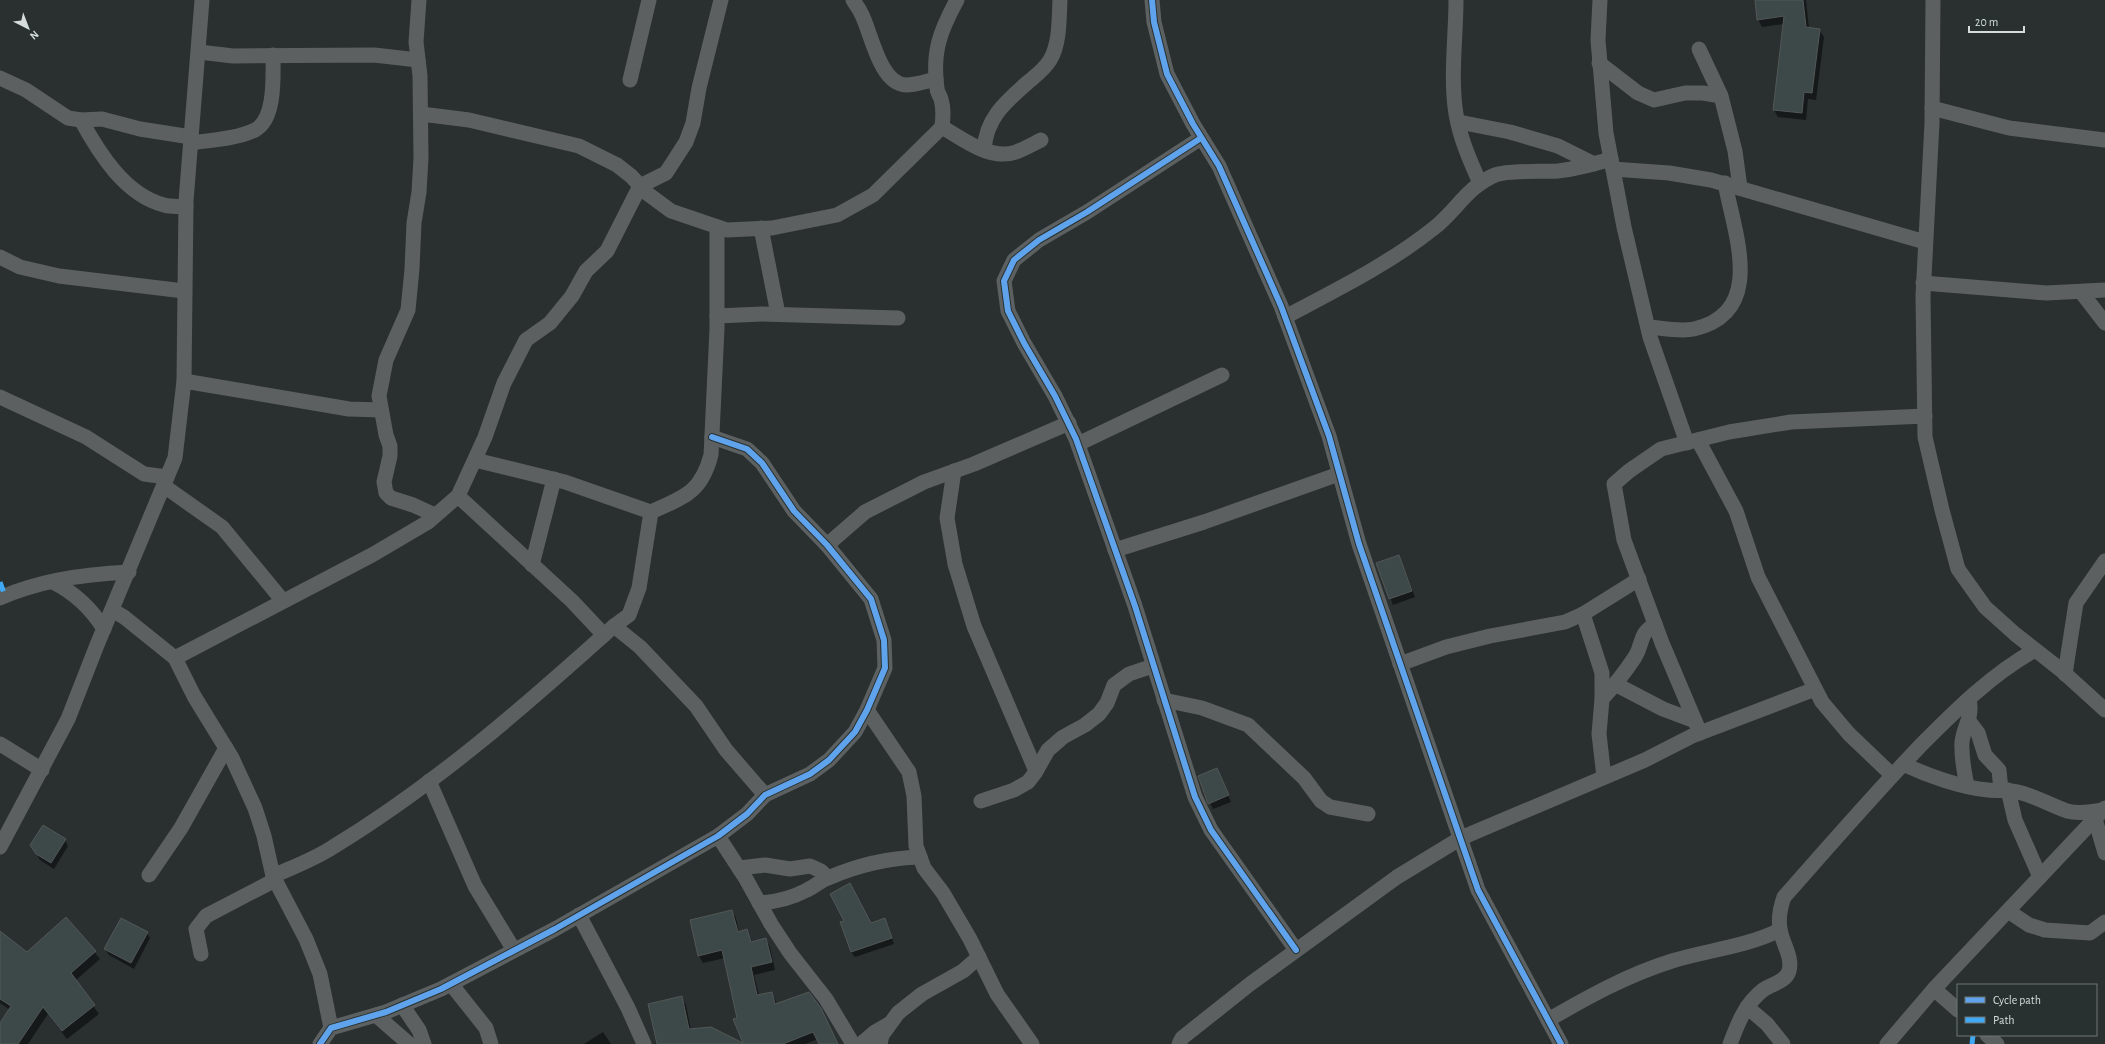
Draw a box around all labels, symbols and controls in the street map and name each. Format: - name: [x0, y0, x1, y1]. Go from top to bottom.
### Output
- north arrow: [8, 8, 48, 48]
- scale bar: [1969, 8, 2024, 34]
- text: 20 m: [1975, 16, 1998, 28]
- text: N: [28, 28, 41, 42]
- legend: [1957, 984, 2097, 1036]
- text: Cycle path: [1993, 994, 2041, 1007]
- text: Path: [1993, 1014, 2015, 1026]

